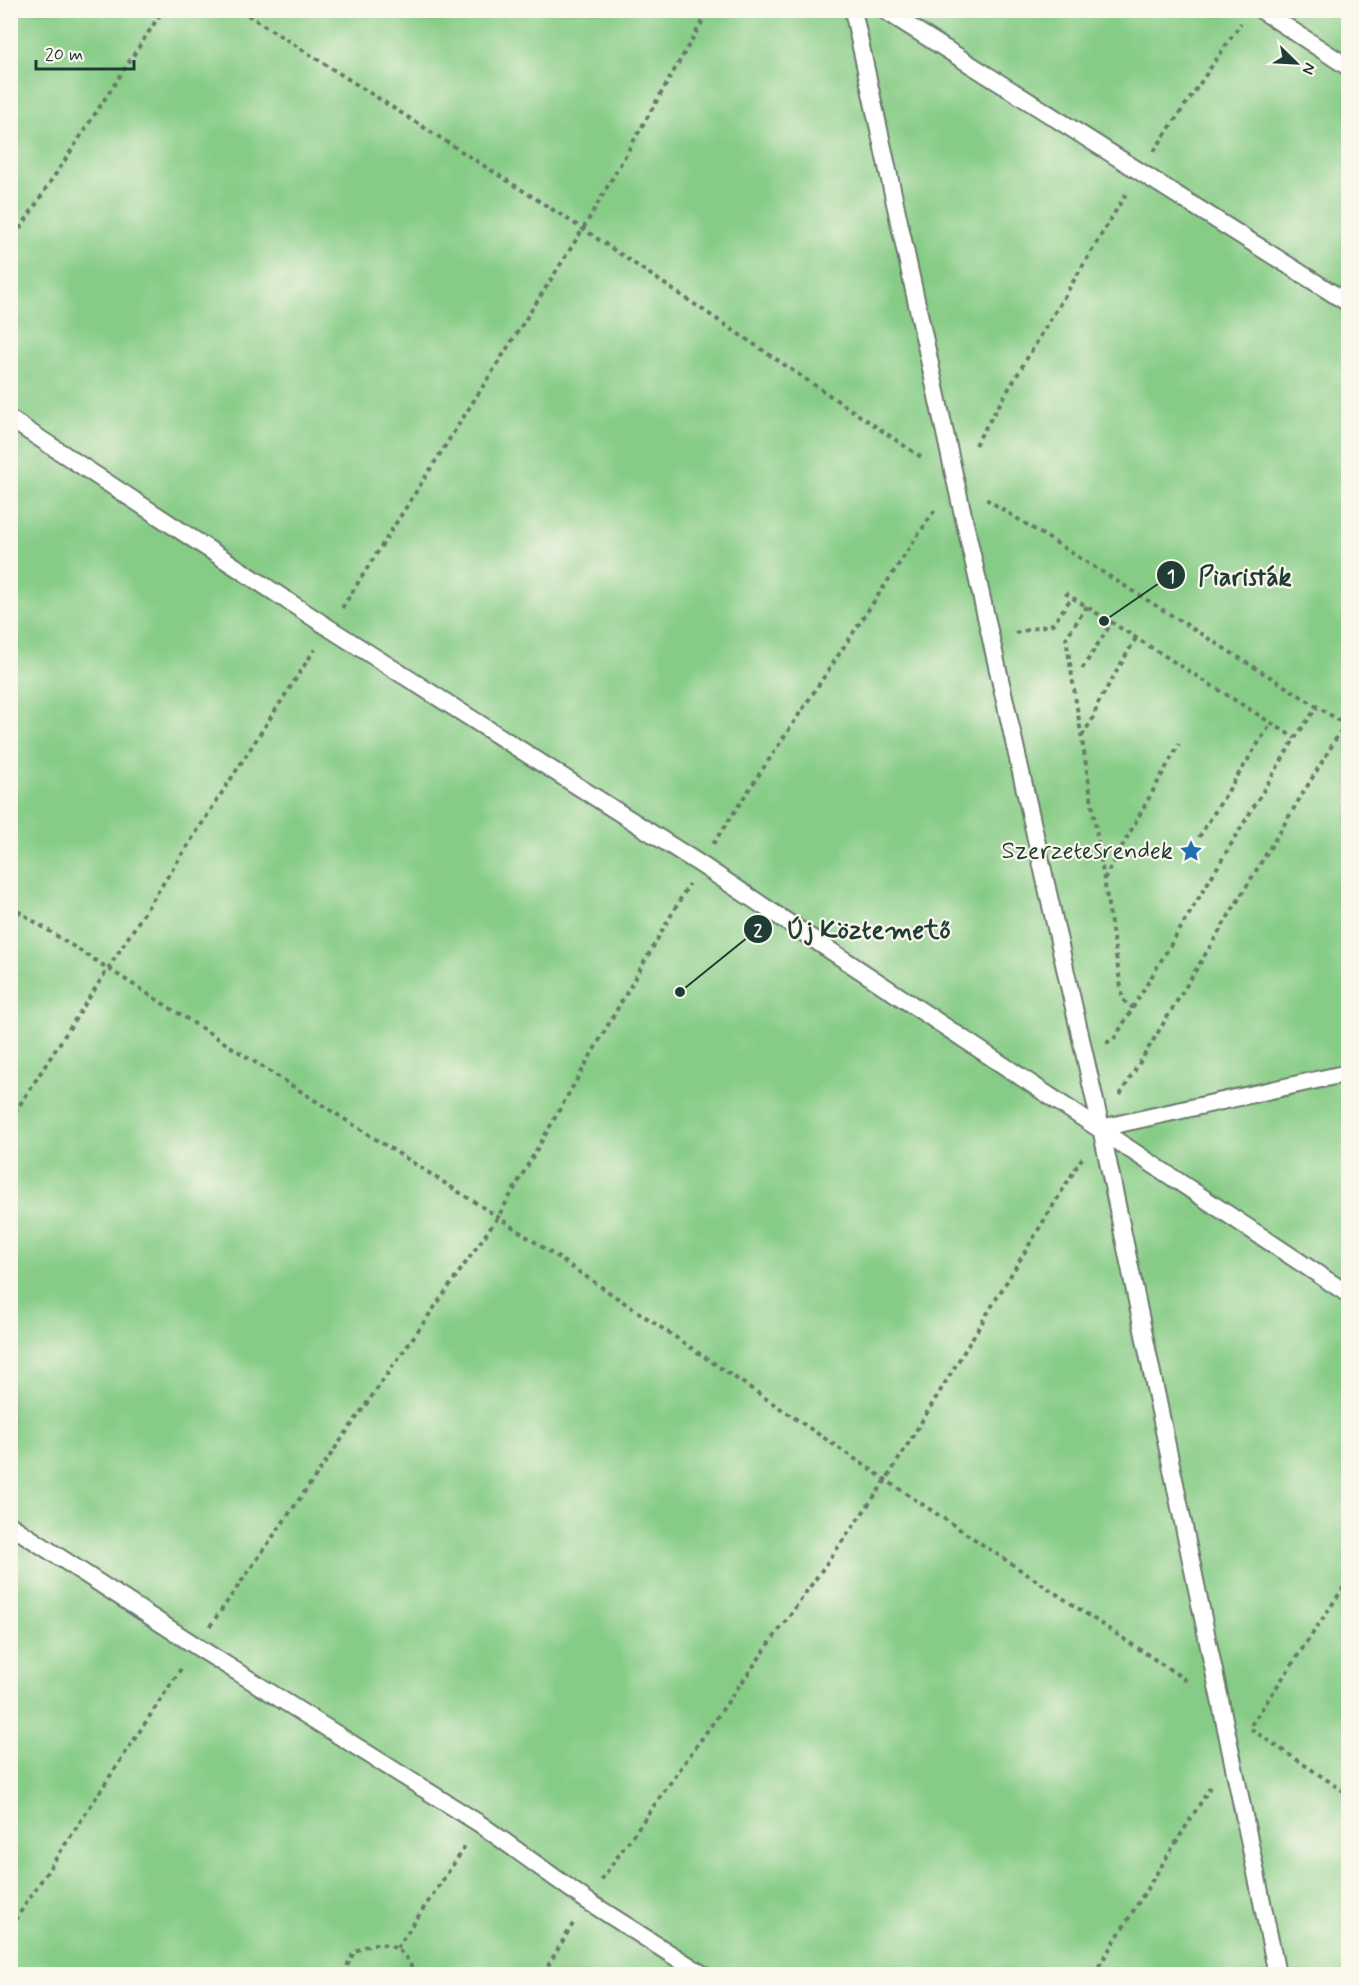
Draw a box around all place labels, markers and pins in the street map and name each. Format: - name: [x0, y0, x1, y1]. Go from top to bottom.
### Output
- callout: Piaristák: [1156, 553, 1303, 597]
- place label: Szerzetesrendek: [1002, 836, 1173, 867]
- place icon: Szerzetesrendek: [1178, 838, 1204, 864]
- callout: Új Köztemető: [743, 907, 963, 951]

